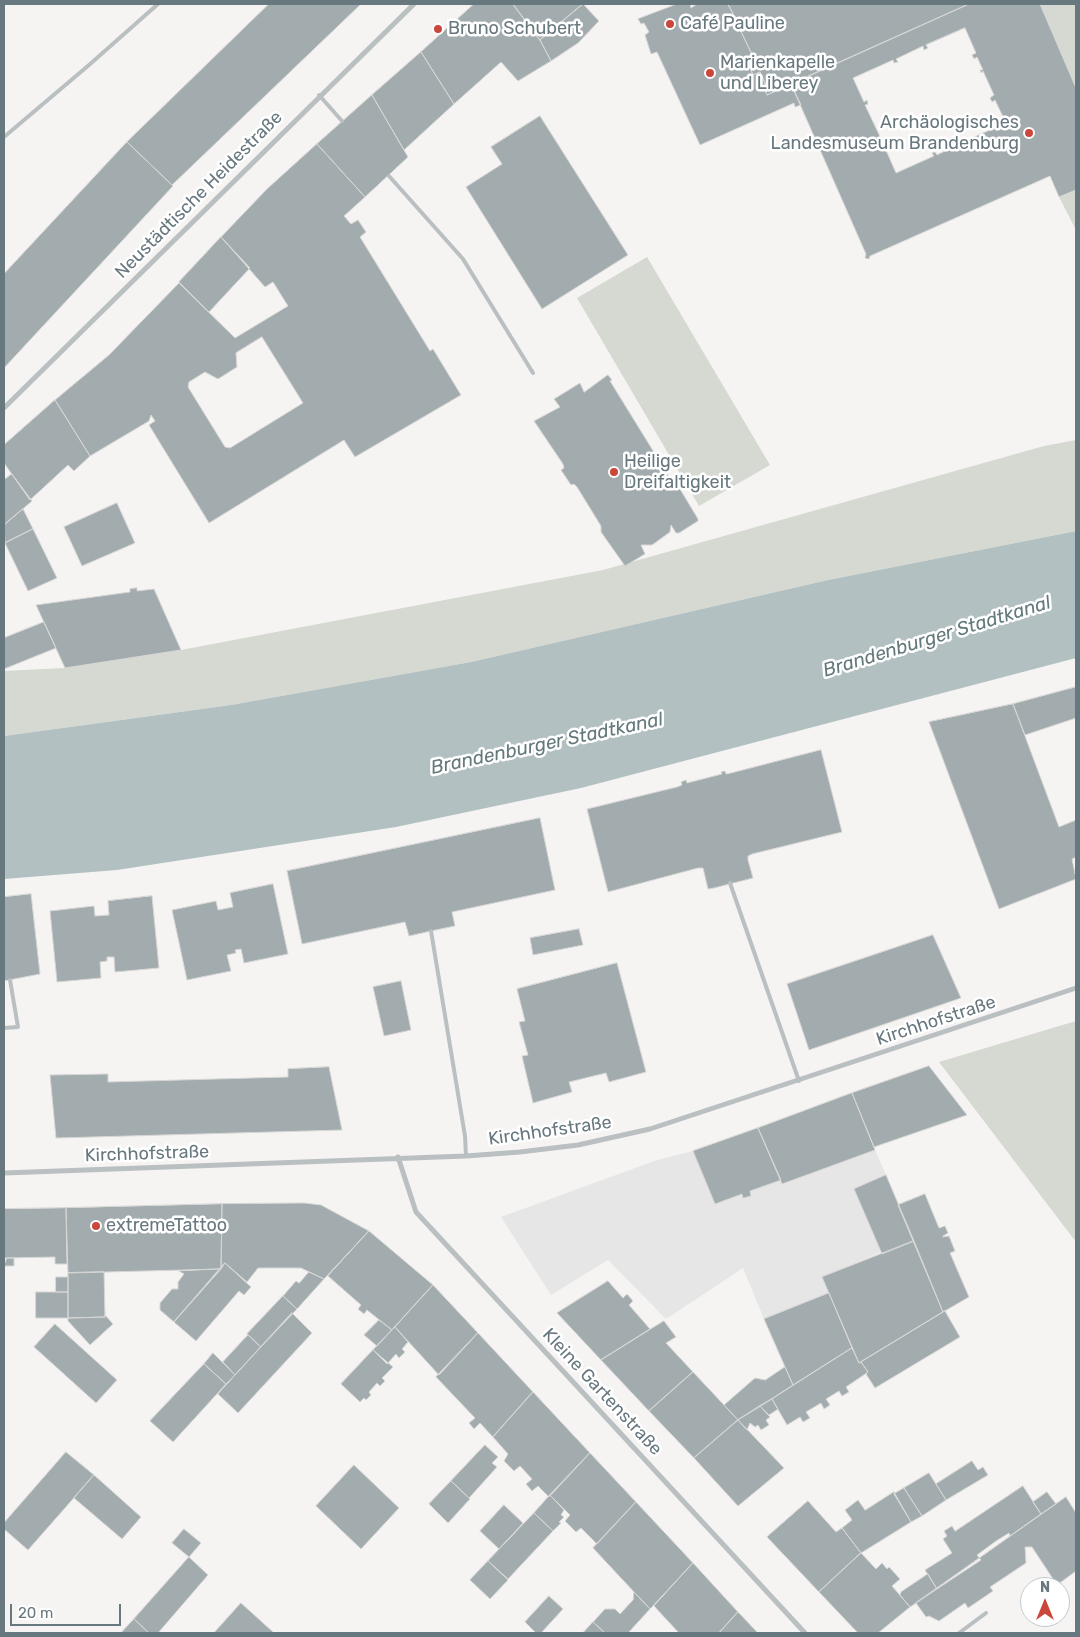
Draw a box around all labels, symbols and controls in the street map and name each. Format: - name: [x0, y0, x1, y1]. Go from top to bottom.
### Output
- place label: Café Pauline: [680, 13, 785, 35]
- place label: Bruno Schubert: [448, 18, 581, 40]
- marker: Café Pauline: [664, 18, 676, 30]
- marker: Bruno Schubert: [432, 23, 444, 35]
- place label: Marienkapelle und Liberey: [720, 52, 835, 94]
- marker: Marienkapelle und Liberey: [704, 67, 716, 79]
- street label: Neustädtische Heidestraße: [111, 107, 287, 283]
- place label: Archäologisches Landesmuseum Brandenburg: [771, 112, 1019, 154]
- marker: Archäologisches Landesmuseum Brandenburg: [1023, 127, 1035, 139]
- place label: Heilige Dreifaltigkeit: [624, 451, 731, 494]
- marker: Heilige Dreifaltigkeit: [608, 466, 620, 478]
- water label: Brandenburger Stadtkanal: [820, 591, 1054, 683]
- water label: Brandenburger Stadtkanal: [429, 708, 665, 780]
- street label: Kirchhofstraße: [874, 992, 998, 1050]
- street label: Kirchhofstraße: [487, 1112, 613, 1150]
- street label: Kirchhofstraße: [84, 1141, 210, 1167]
- place label: extremeTattoo: [106, 1215, 227, 1237]
- marker: extremeTattoo: [90, 1220, 102, 1232]
- street label: Kleine Gartenstraße: [538, 1324, 666, 1460]
- north arrow: [1020, 1577, 1070, 1627]
- text: N: [1040, 1579, 1050, 1596]
- scale bar: [12, 1594, 124, 1626]
- text: 20 m: [18, 1604, 53, 1622]

